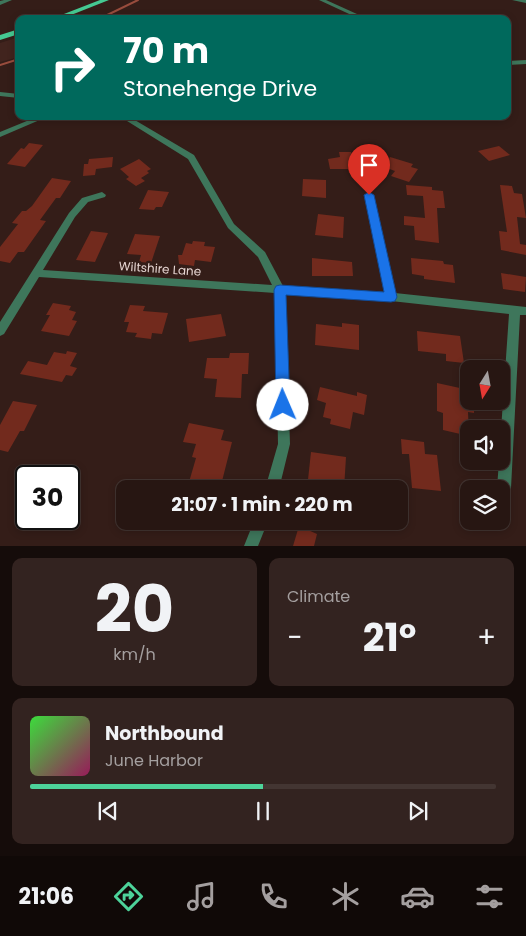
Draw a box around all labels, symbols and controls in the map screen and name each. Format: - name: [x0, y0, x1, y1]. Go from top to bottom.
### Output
- text: 70 m: [123, 26, 209, 75]
- icon: right: [40, 35, 105, 100]
- text: Stonehenge Drive: [123, 73, 317, 104]
- pin: [348, 144, 390, 195]
- icon: arrive: [355, 151, 383, 179]
- street label: Wiltshire Lane: [118, 257, 202, 280]
- north arrow: [460, 360, 510, 410]
- map controls: [460, 360, 510, 530]
- position arrow: [256, 378, 308, 430]
- button: sound: [460, 420, 510, 470]
- speed limit sign: 30: [15, 465, 80, 530]
- button: layers: [460, 480, 510, 530]
- text: 21:07 · 1 min · 220 m: [171, 491, 353, 518]
- text: 20: [95, 564, 174, 655]
- text: Climate: [287, 585, 350, 608]
- text: 21°: [363, 611, 416, 664]
- text: −: [287, 618, 302, 657]
- text: +: [477, 618, 496, 657]
- text: km/h: [113, 643, 156, 666]
- text: Northbound: [105, 720, 224, 747]
- text: June Harbor: [105, 749, 203, 772]
- icon: previous: [94, 797, 122, 825]
- icon: pause: [249, 797, 277, 825]
- icon: next: [404, 797, 432, 825]
- icon: directions: [111, 879, 146, 914]
- icon: music: [184, 879, 219, 914]
- icon: phone: [256, 879, 291, 914]
- icon: climate: [328, 879, 363, 914]
- icon: car: [400, 879, 435, 914]
- icon: filters: [472, 879, 507, 914]
- text: 21:06: [19, 881, 74, 912]

